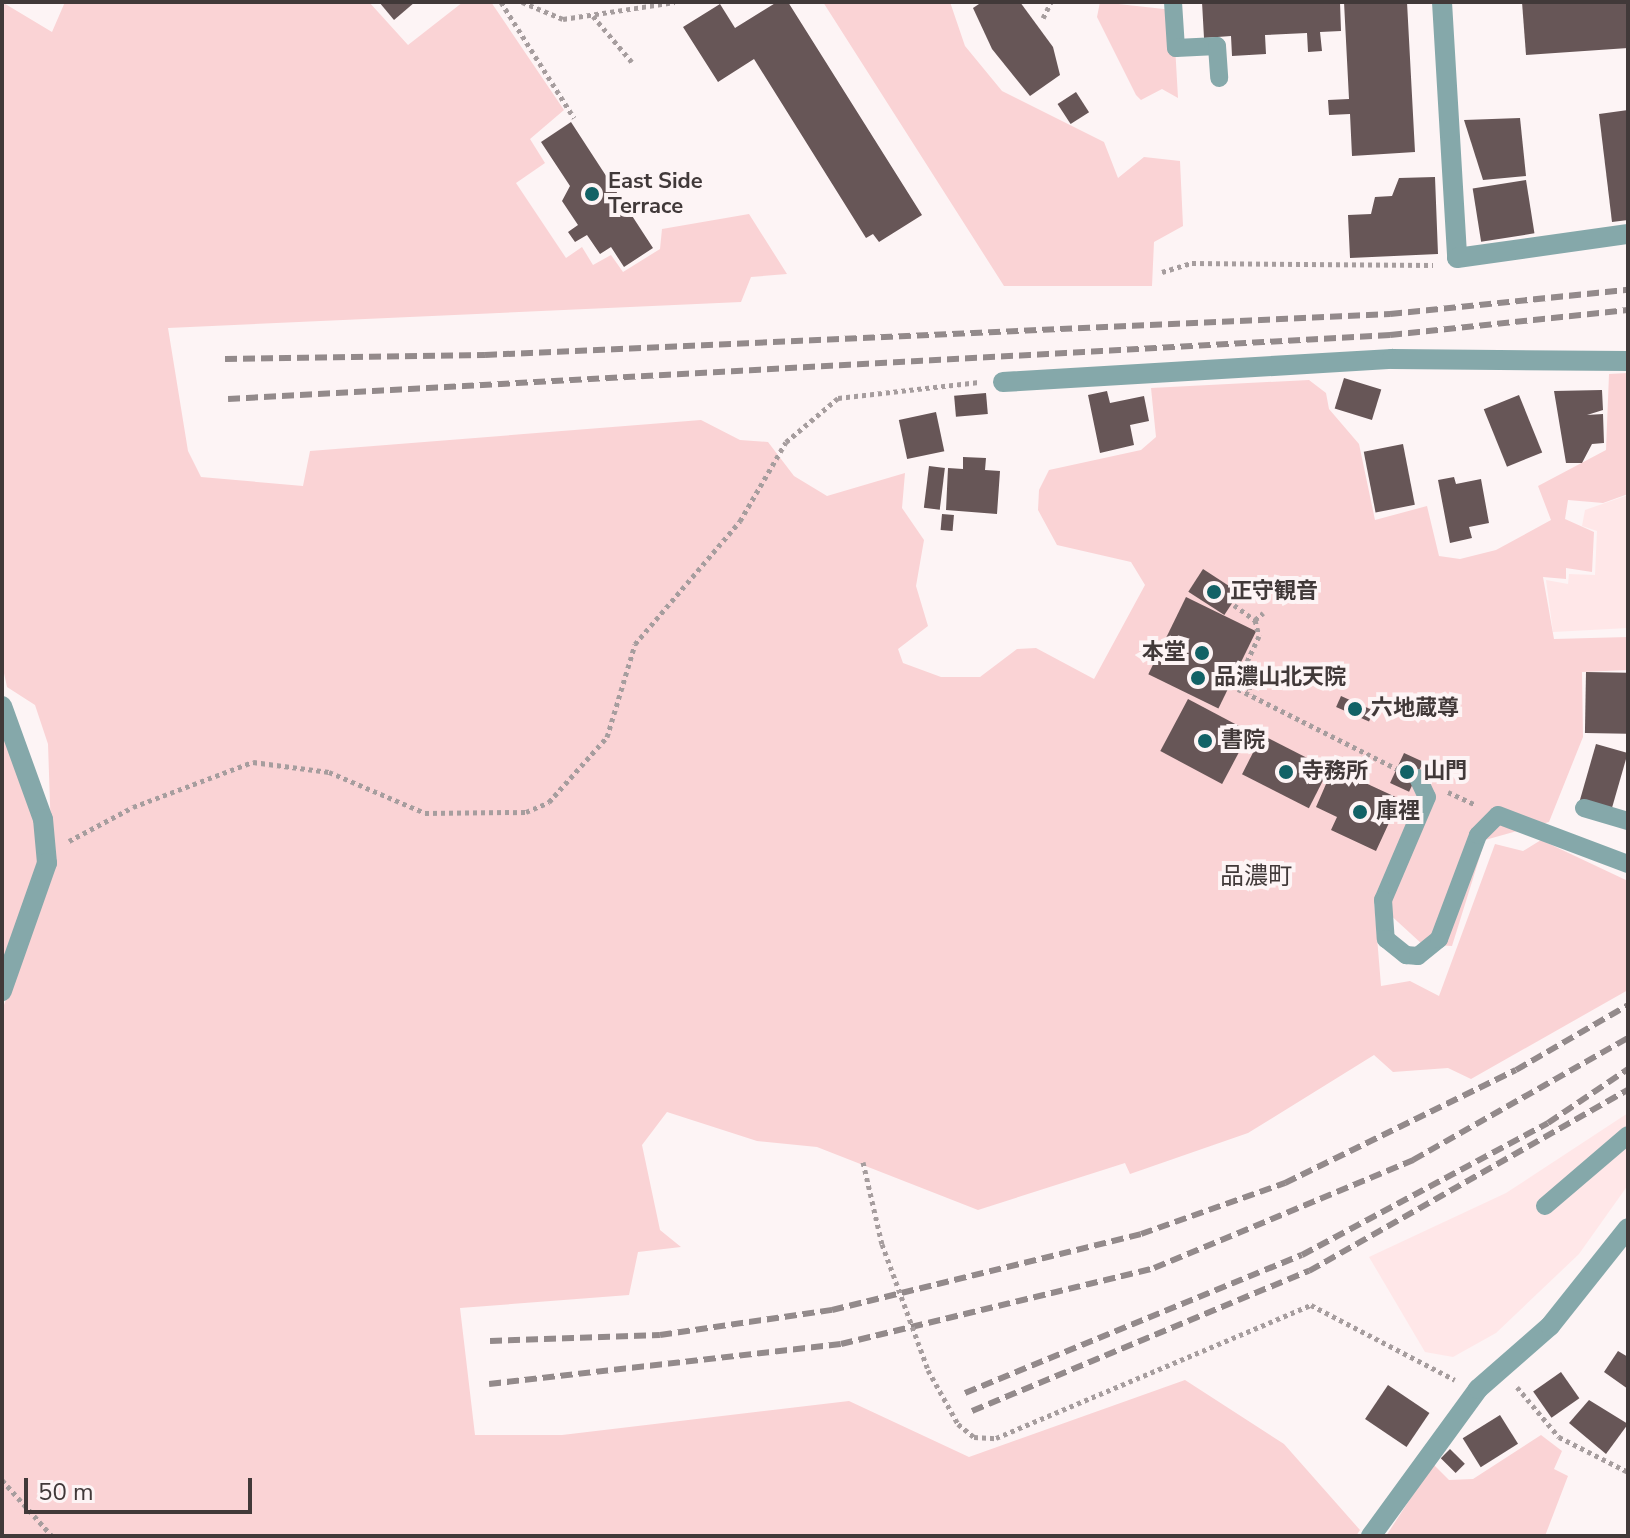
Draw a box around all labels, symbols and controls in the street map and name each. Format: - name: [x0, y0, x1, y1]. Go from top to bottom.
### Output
- place label: East Side Terrace: [608, 168, 703, 220]
- marker: East Side Terrace: [583, 185, 601, 203]
- place label: 正守観音: [1230, 579, 1318, 605]
- marker: 正守観音: [1205, 583, 1223, 601]
- place label: 本堂: [1142, 640, 1186, 666]
- marker: 本堂: [1193, 644, 1211, 662]
- place label: 品濃山北天院: [1214, 665, 1346, 691]
- marker: 品濃山北天院: [1189, 669, 1207, 687]
- place label: 六地蔵尊: [1371, 696, 1459, 722]
- marker: 六地蔵尊: [1346, 700, 1364, 718]
- place label: 書院: [1221, 728, 1265, 754]
- marker: 書院: [1196, 732, 1214, 750]
- place label: 寺務所: [1302, 759, 1368, 785]
- place label: 山門: [1423, 759, 1467, 785]
- marker: 寺務所: [1277, 763, 1295, 781]
- marker: 山門: [1398, 763, 1416, 781]
- place label: 庫裡: [1376, 799, 1420, 825]
- marker: 庫裡: [1351, 803, 1369, 821]
- district label: 品濃町: [1220, 863, 1292, 891]
- scale bar: [28, 1462, 256, 1512]
- text: 50 m: [38, 1476, 94, 1508]

